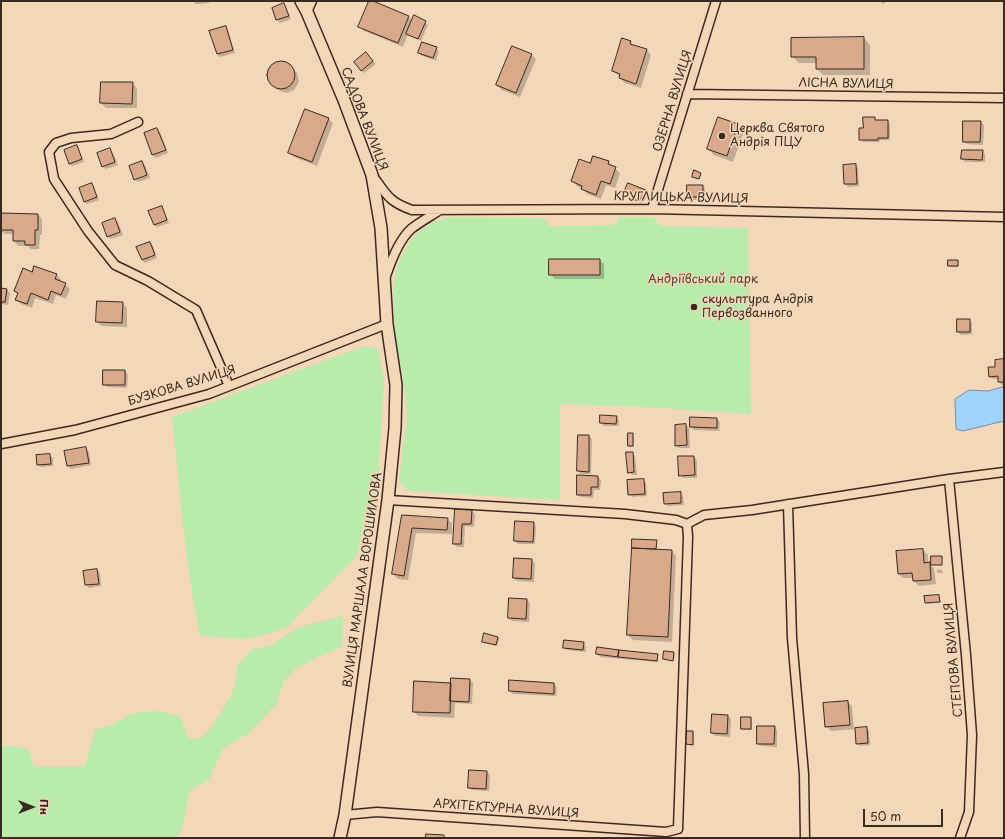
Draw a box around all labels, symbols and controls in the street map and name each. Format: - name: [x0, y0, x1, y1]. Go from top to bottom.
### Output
- street label: ОЗЕРНА ВУЛИЦЯ: [651, 48, 695, 154]
- street label: САДОВА ВУЛИЦЯ: [338, 65, 390, 173]
- street label: ЛІСНА ВУЛИЦЯ: [798, 76, 894, 92]
- place label: Церква Святого Андрія ПЦУ: [730, 122, 825, 150]
- marker: Церква Святого Андрія ПЦУ: [717, 131, 727, 141]
- street label: КРУГЛИЦЬКА ВУЛИЦЯ: [613, 190, 749, 206]
- park label: Андріївський парк: [648, 273, 758, 287]
- place label: скульптура Андрія Первозванного: [702, 293, 814, 321]
- marker: скульптура Андрія Первозванного: [689, 302, 699, 312]
- street label: БУЗКОВА ВУЛИЦЯ: [126, 363, 238, 409]
- street label: ВУЛИЦЯ МАРШАЛА ВОРОШИЛОВА: [341, 472, 385, 688]
- street label: СТЕПОВА ВУЛИЦЯ: [942, 602, 966, 718]
- north arrow: [12, 787, 52, 827]
- street label: АРХІТЕКТУРНА ВУЛИЦЯ: [433, 797, 579, 821]
- text: Пн: [36, 799, 53, 815]
- scale bar: [865, 801, 945, 827]
- text: 50 m: [870, 807, 901, 825]

